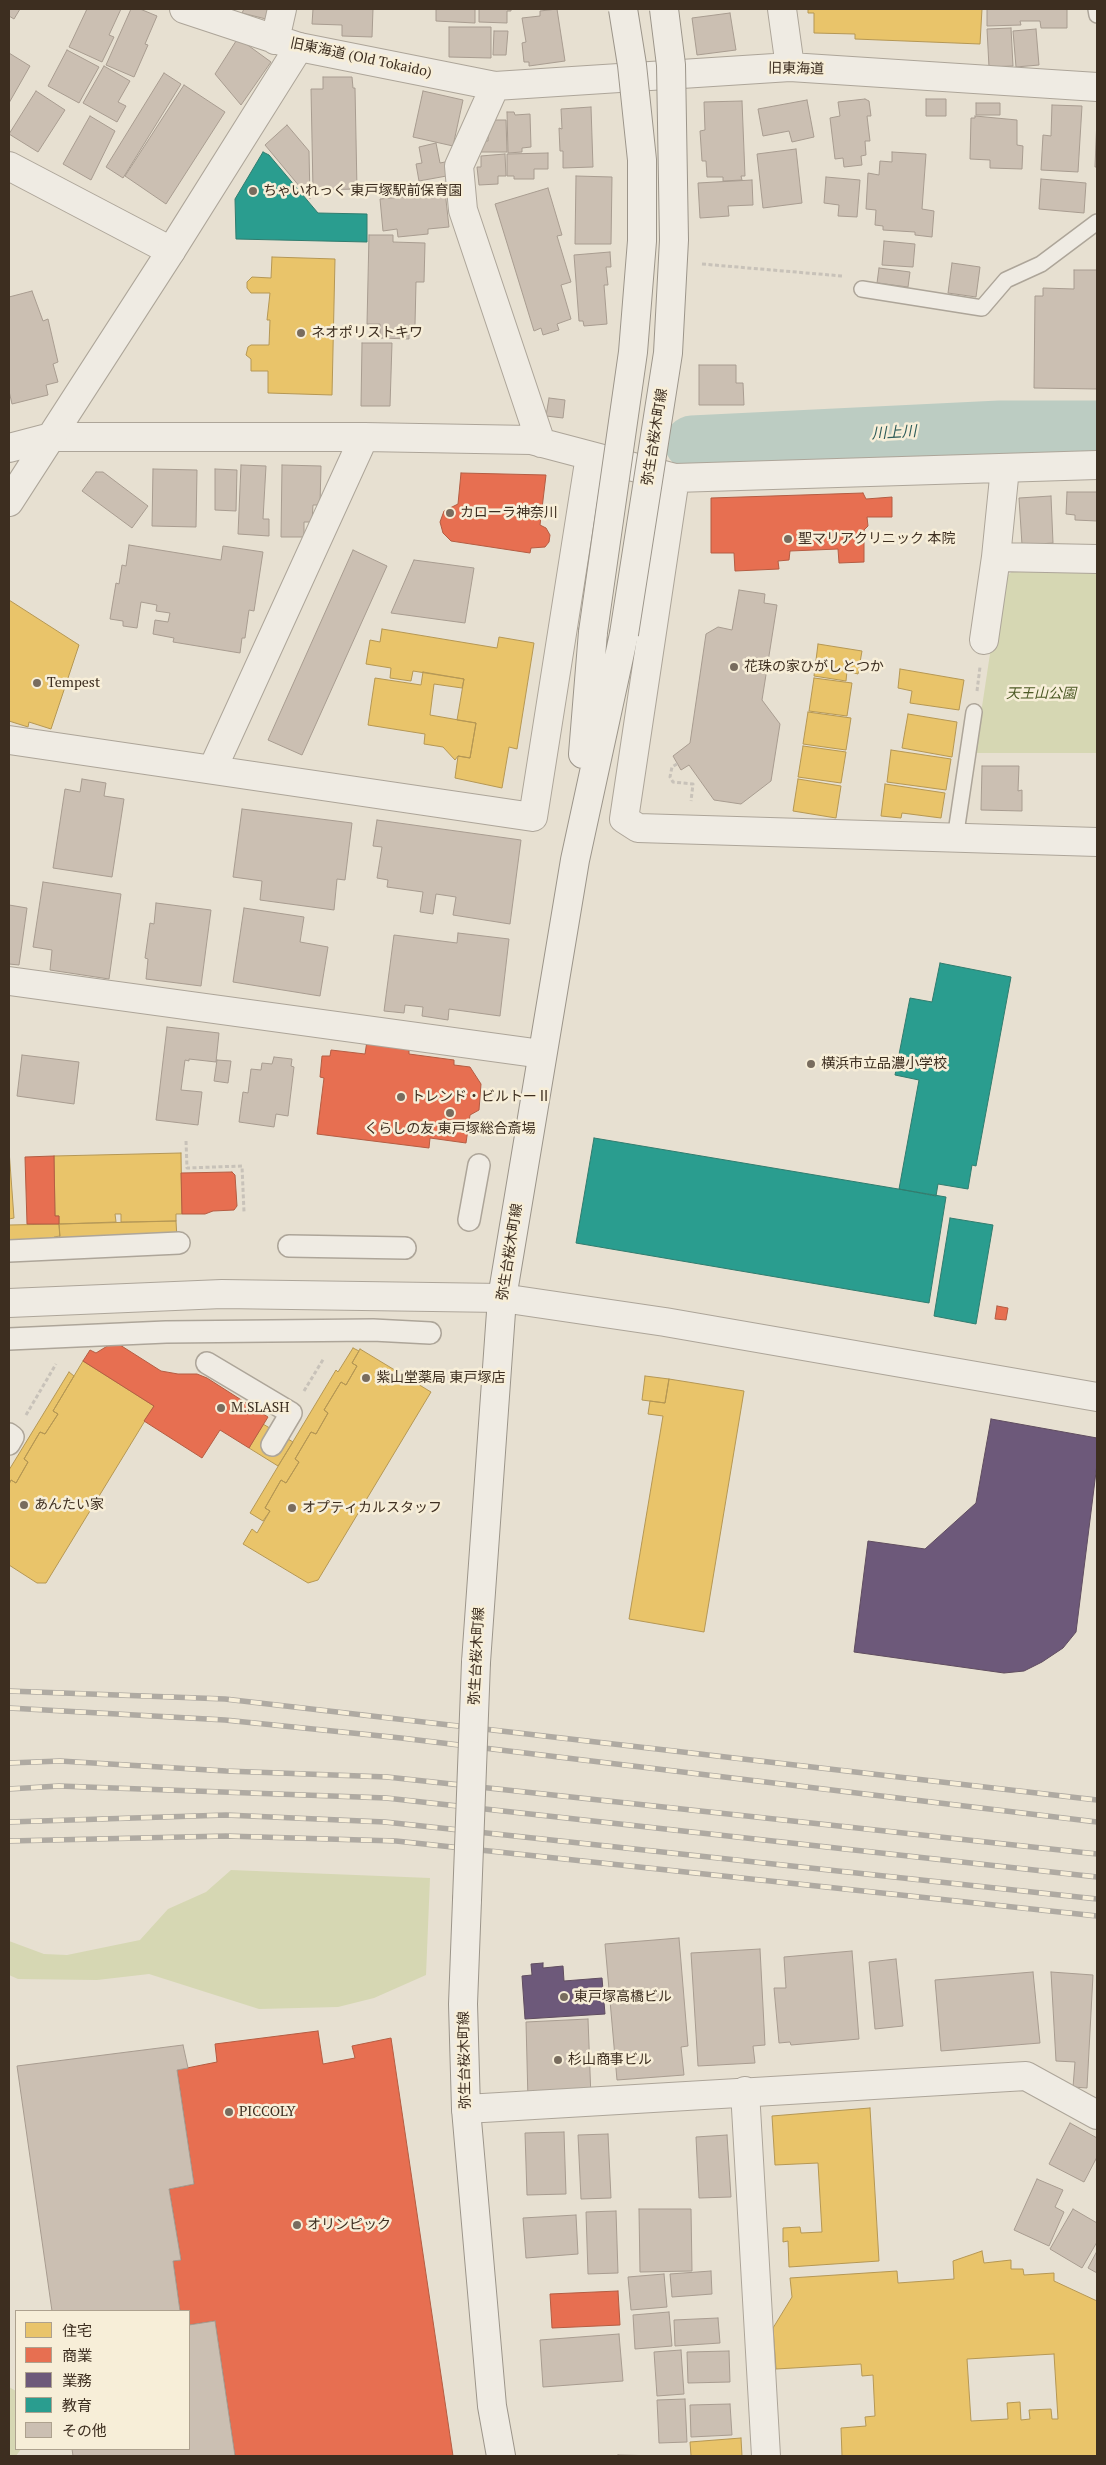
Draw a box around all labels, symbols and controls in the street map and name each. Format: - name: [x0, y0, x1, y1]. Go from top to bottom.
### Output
- street label: 旧東海道 (Old Tokaido): [289, 35, 433, 81]
- street label: 旧東海道: [768, 60, 824, 78]
- place label: ちゃいれっく 東戸塚駅前保育園: [263, 183, 462, 199]
- marker: ちゃいれっく 東戸塚駅前保育園: [247, 185, 259, 197]
- place label: ネオポリストキワ: [311, 325, 423, 341]
- marker: ネオポリストキワ: [295, 327, 307, 339]
- street label: 弥生台桜木町線: [639, 387, 671, 487]
- water label: 川上川: [871, 423, 917, 443]
- place label: カローラ神奈川: [460, 505, 558, 521]
- marker: カローラ神奈川: [444, 507, 456, 519]
- place label: 聖マリアクリニック 本院: [798, 531, 955, 547]
- marker: 聖マリアクリニック 本院: [782, 533, 794, 545]
- place label: 花珠の家ひがしとつか: [744, 659, 884, 675]
- marker: 花珠の家ひがしとつか: [728, 661, 740, 673]
- place label: Tempest: [47, 675, 100, 691]
- marker: Tempest: [31, 677, 43, 689]
- park label: 天王山公園: [1006, 686, 1076, 702]
- place label: 横浜市立品濃小学校: [821, 1056, 947, 1072]
- marker: 横浜市立品濃小学校: [805, 1058, 817, 1070]
- place label: トレンド・ビルトーⅡ: [411, 1089, 551, 1105]
- marker: トレンド・ビルトーⅡ: [395, 1091, 407, 1103]
- marker: くらしの友 東戸塚総合斎場: [444, 1107, 456, 1119]
- place label: くらしの友 東戸塚総合斎場: [364, 1121, 536, 1137]
- street label: 弥生台桜木町線: [494, 1202, 526, 1302]
- place label: 紫山堂薬局 東戸塚店: [376, 1370, 505, 1386]
- marker: 紫山堂薬局 東戸塚店: [360, 1372, 372, 1384]
- place label: M.SLASH: [231, 1400, 289, 1416]
- marker: M.SLASH: [215, 1402, 227, 1414]
- place label: あんたい家: [34, 1497, 104, 1513]
- marker: あんたい家: [18, 1499, 30, 1511]
- place label: オプティカルスタッフ: [302, 1500, 442, 1516]
- marker: オプティカルスタッフ: [286, 1502, 298, 1514]
- street label: 弥生台桜木町線: [466, 1607, 488, 1705]
- place label: 東戸塚高橋ビル: [574, 1989, 672, 2005]
- marker: 東戸塚高橋ビル: [558, 1991, 570, 2003]
- street label: 弥生台桜木町線: [456, 2011, 474, 2109]
- place label: 杉山商事ビル: [568, 2052, 652, 2068]
- marker: 杉山商事ビル: [552, 2054, 564, 2066]
- place label: PICCOLY: [239, 2104, 295, 2120]
- marker: PICCOLY: [223, 2106, 235, 2118]
- place label: オリンピック: [307, 2217, 391, 2233]
- marker: オリンピック: [291, 2219, 303, 2231]
- legend: [15, 2310, 190, 2450]
- text: 住宅: [62, 2320, 92, 2340]
- text: 商業: [62, 2345, 92, 2365]
- text: 業務: [62, 2370, 92, 2390]
- text: 教育: [62, 2395, 92, 2415]
- text: その他: [62, 2420, 107, 2440]

